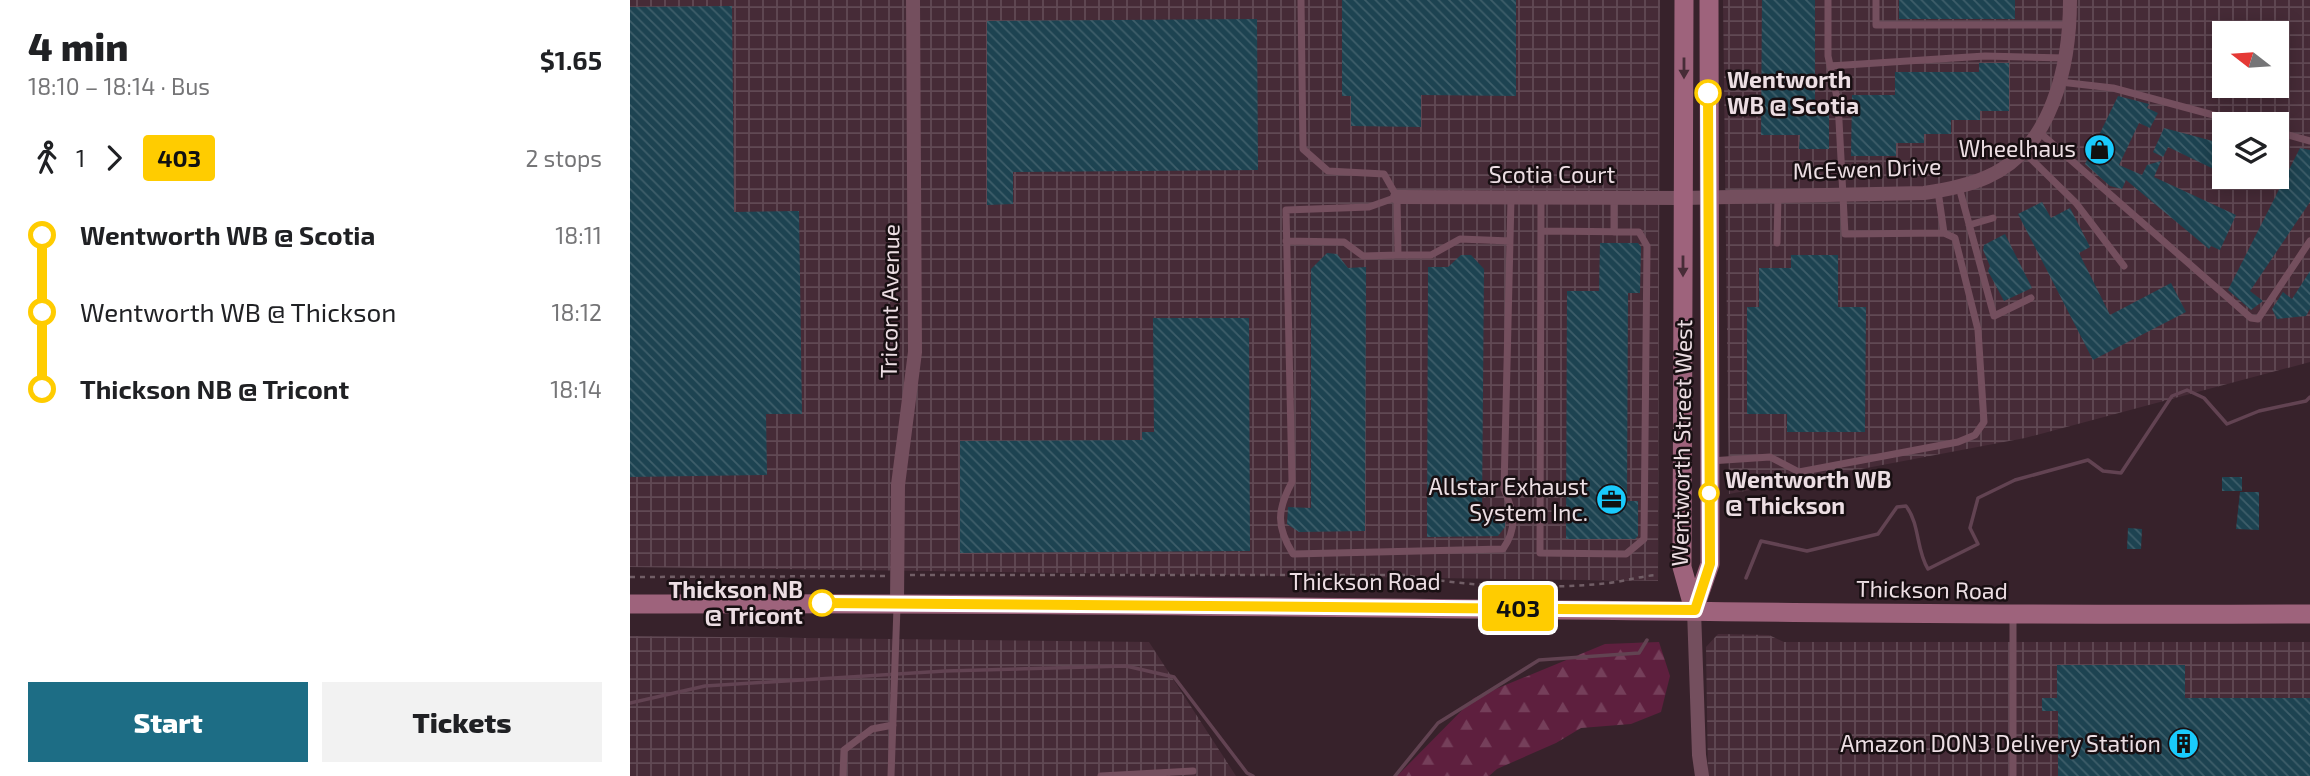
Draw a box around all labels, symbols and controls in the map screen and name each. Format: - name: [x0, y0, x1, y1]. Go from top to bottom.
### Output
- north arrow: [2212, 21, 2289, 98]
- map controls: [2212, 21, 2289, 189]
- text: 4 min: [28, 23, 129, 69]
- text: $1.65: [540, 44, 602, 75]
- one-way arrow: [1678, 57, 1690, 79]
- place label: Wentworth WB @ Scotia: [1727, 65, 1859, 119]
- text: 18:10 – 18:14 · Bus: [28, 72, 210, 100]
- marker: Wentworth WB @ Scotia: [1695, 80, 1721, 106]
- button: layers: [2212, 112, 2289, 189]
- shop icon: Wheelhaus: [2082, 132, 2116, 166]
- place label: Wheelhaus: [1959, 134, 2076, 162]
- icon: walk: [28, 139, 66, 177]
- icon: forward: [95, 139, 133, 177]
- text: 403: [157, 143, 201, 172]
- text: 1: [76, 144, 85, 172]
- text: 2 stops: [525, 144, 602, 172]
- street label: McEwen Drive: [1792, 151, 1942, 185]
- street label: Scotia Court: [1489, 160, 1615, 188]
- text: Wentworth WB @ Scotia: [80, 219, 375, 250]
- text: 18:11: [555, 221, 602, 249]
- street label: Tricont Avenue: [874, 224, 904, 378]
- one-way arrow: [1677, 255, 1689, 277]
- text: Wentworth WB @ Thickson: [80, 296, 396, 327]
- text: 18:12: [551, 298, 602, 326]
- street label: Wentworth Street West: [1665, 319, 1697, 567]
- text: Thickson NB @ Tricont: [80, 373, 349, 404]
- text: 18:14: [550, 375, 602, 403]
- place label: Wentworth WB @ Thickson: [1725, 465, 1891, 519]
- place label: Allstar Exhaust System Inc.: [1429, 472, 1588, 526]
- office icon: Allstar Exhaust System Inc.: [1594, 483, 1628, 517]
- marker: Wentworth WB @ Thickson: [1699, 483, 1719, 503]
- street label: Thickson Road: [1289, 567, 1441, 595]
- street label: Thickson Road: [1856, 574, 2008, 604]
- place label: Thickson NB @ Tricont: [669, 575, 803, 629]
- line badge: 403: [1478, 585, 1558, 631]
- marker: Thickson NB @ Tricont: [809, 590, 835, 616]
- text: 403: [1496, 593, 1540, 622]
- button: Start: [28, 682, 308, 762]
- button: Tickets: [322, 682, 602, 762]
- building icon: Amazon DON3 Delivery Station: [2167, 727, 2201, 761]
- place label: Amazon DON3 Delivery Station: [1840, 729, 2161, 757]

